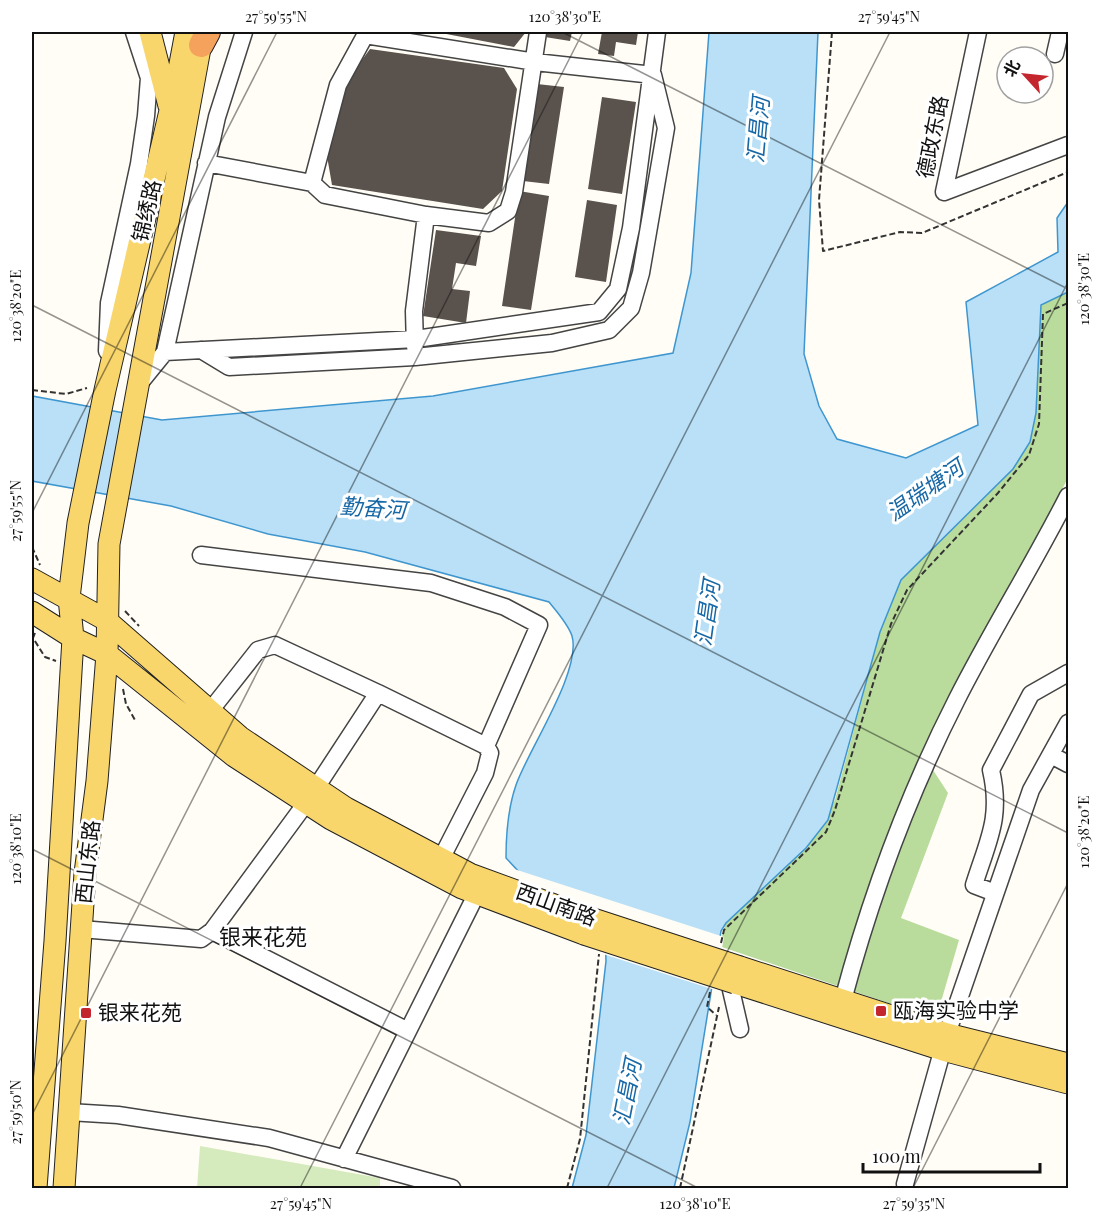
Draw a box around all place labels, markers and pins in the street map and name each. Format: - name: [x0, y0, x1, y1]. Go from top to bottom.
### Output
- place label: 瓯海实验中学: [893, 995, 1019, 1023]
- place label: 银来花苑: [98, 997, 182, 1025]
- marker: 瓯海实验中学: [874, 1004, 888, 1018]
- marker: 银来花苑: [79, 1006, 93, 1020]

